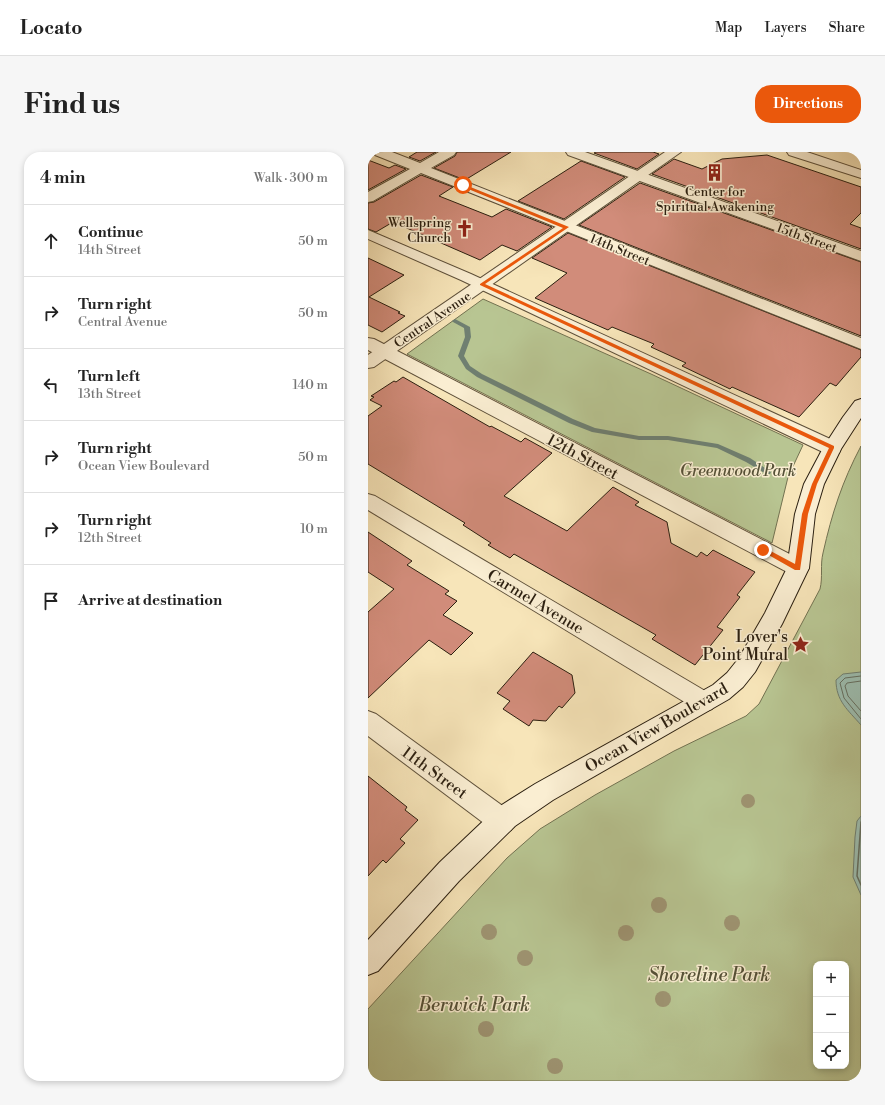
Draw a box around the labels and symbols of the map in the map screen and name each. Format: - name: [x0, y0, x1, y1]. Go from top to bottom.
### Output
- building icon: Center for Spiritual Awakening: [705, 162, 725, 182]
- route start: [454, 176, 472, 194]
- place label: Center for Spiritual Awakening: [656, 184, 774, 215]
- place label: Wellspring Church: [387, 215, 451, 246]
- church icon: Wellspring Church: [454, 219, 474, 239]
- street label: 15th Street: [774, 220, 839, 256]
- street label: 14th Street: [587, 231, 652, 269]
- street label: Central Avenue: [391, 288, 474, 351]
- street label: 12th Street: [543, 430, 622, 484]
- park label: Greenwood Park: [680, 461, 796, 481]
- route end: [754, 541, 772, 559]
- street label: Carmel Avenue: [484, 565, 587, 639]
- place label: Lover's Point Mural: [702, 627, 788, 665]
- place icon: Lover's Point Mural: [791, 635, 811, 655]
- street label: Ocean View Boulevard: [581, 679, 732, 777]
- street label: 11th Street: [398, 742, 471, 804]
- park label: Shoreline Park: [648, 963, 770, 987]
- park label: Berwick Park: [417, 993, 530, 1017]

